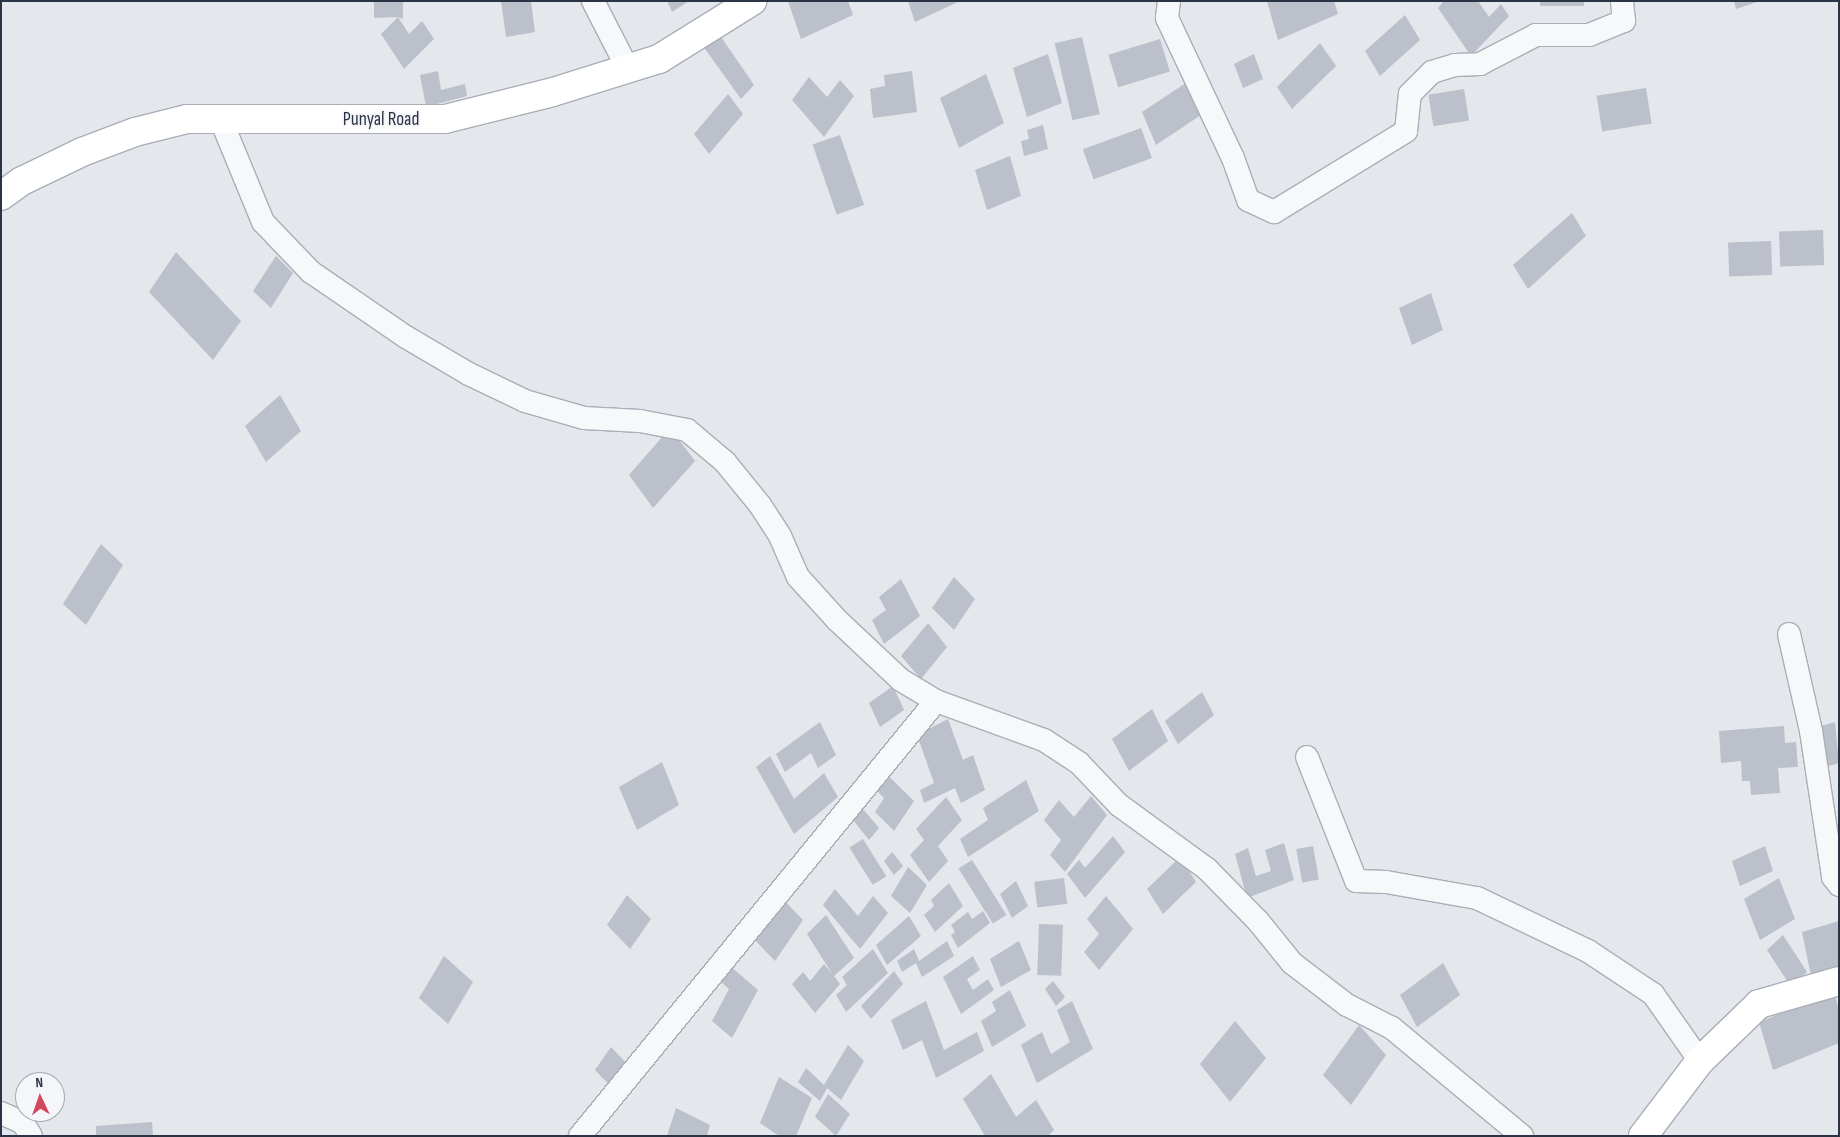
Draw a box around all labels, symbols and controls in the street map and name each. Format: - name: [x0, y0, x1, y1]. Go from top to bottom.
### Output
- street label: Punyal Road: [343, 109, 419, 131]
- north arrow: [15, 1072, 65, 1122]
- text: N: [35, 1074, 43, 1091]

